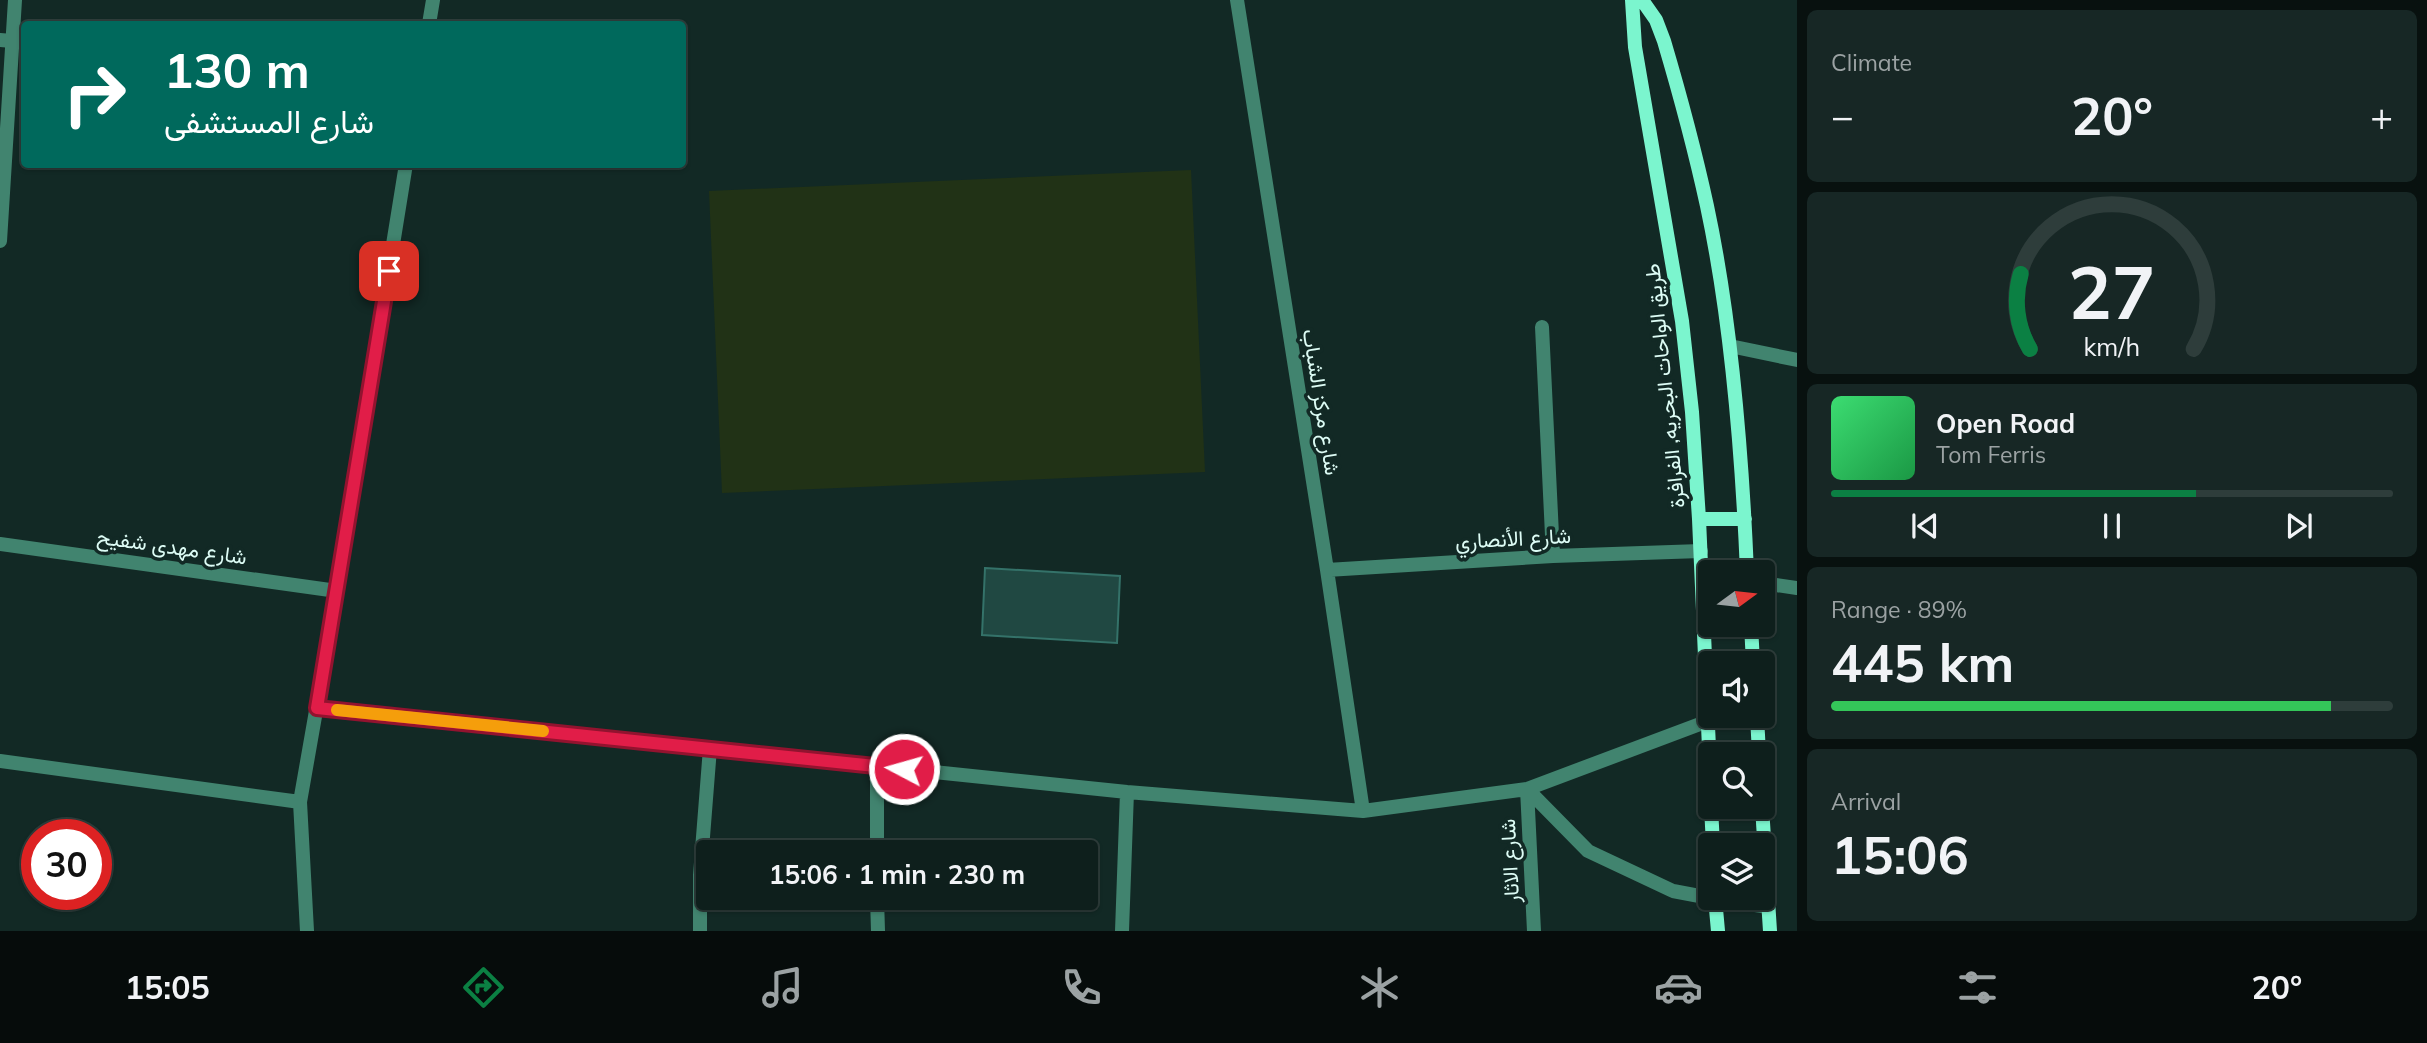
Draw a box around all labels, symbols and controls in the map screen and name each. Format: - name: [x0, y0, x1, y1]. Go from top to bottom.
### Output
- text: 130 m: [164, 39, 310, 100]
- text: Climate: [1831, 48, 1912, 77]
- icon: right: [49, 49, 140, 140]
- text: 20°: [2071, 83, 2153, 148]
- text: −: [1831, 92, 1854, 140]
- text: +: [2370, 92, 2393, 140]
- text: شارع المستشفى: [164, 101, 374, 141]
- pin: [359, 241, 419, 301]
- text: 27: [2068, 247, 2156, 338]
- icon: arrive: [370, 252, 408, 290]
- street label: طريق الواحات البحريه, الفرافرة: [1638, 262, 1691, 510]
- street label: شارع مركز الشباب: [1296, 327, 1346, 477]
- text: km/h: [2084, 331, 2140, 362]
- text: Open Road: [1936, 407, 2075, 440]
- text: Tom Ferris: [1936, 440, 2046, 469]
- icon: previous: [1906, 507, 1944, 545]
- icon: pause: [2093, 507, 2131, 545]
- icon: next: [2280, 507, 2318, 545]
- street label: شارع الأنصاري: [1454, 522, 1572, 559]
- street label: شارع مهدى شفيح: [95, 523, 249, 571]
- north arrow: [1698, 560, 1774, 637]
- map controls: [1698, 560, 1775, 910]
- text: Range · 89%: [1831, 595, 1967, 624]
- text: 445 km: [1831, 630, 2014, 695]
- button: sound: [1698, 651, 1775, 728]
- position arrow: [867, 732, 941, 806]
- button: search: [1698, 742, 1775, 819]
- text: Arrival: [1831, 787, 1901, 816]
- street label: شارع الاثار: [1494, 818, 1526, 905]
- speed limit sign: 30: [21, 819, 112, 910]
- text: 15:06: [1831, 822, 1969, 887]
- button: layers: [1698, 833, 1775, 910]
- text: 15:06 · 1 min · 230 m: [769, 858, 1025, 891]
- icon: directions: [459, 963, 508, 1012]
- icon: music: [758, 963, 807, 1012]
- icon: phone: [1057, 963, 1106, 1012]
- icon: climate: [1355, 963, 1404, 1012]
- icon: car: [1654, 963, 1703, 1012]
- icon: filters: [1953, 963, 2002, 1012]
- text: 15:05: [125, 967, 210, 1007]
- text: 20°: [2252, 967, 2302, 1007]

